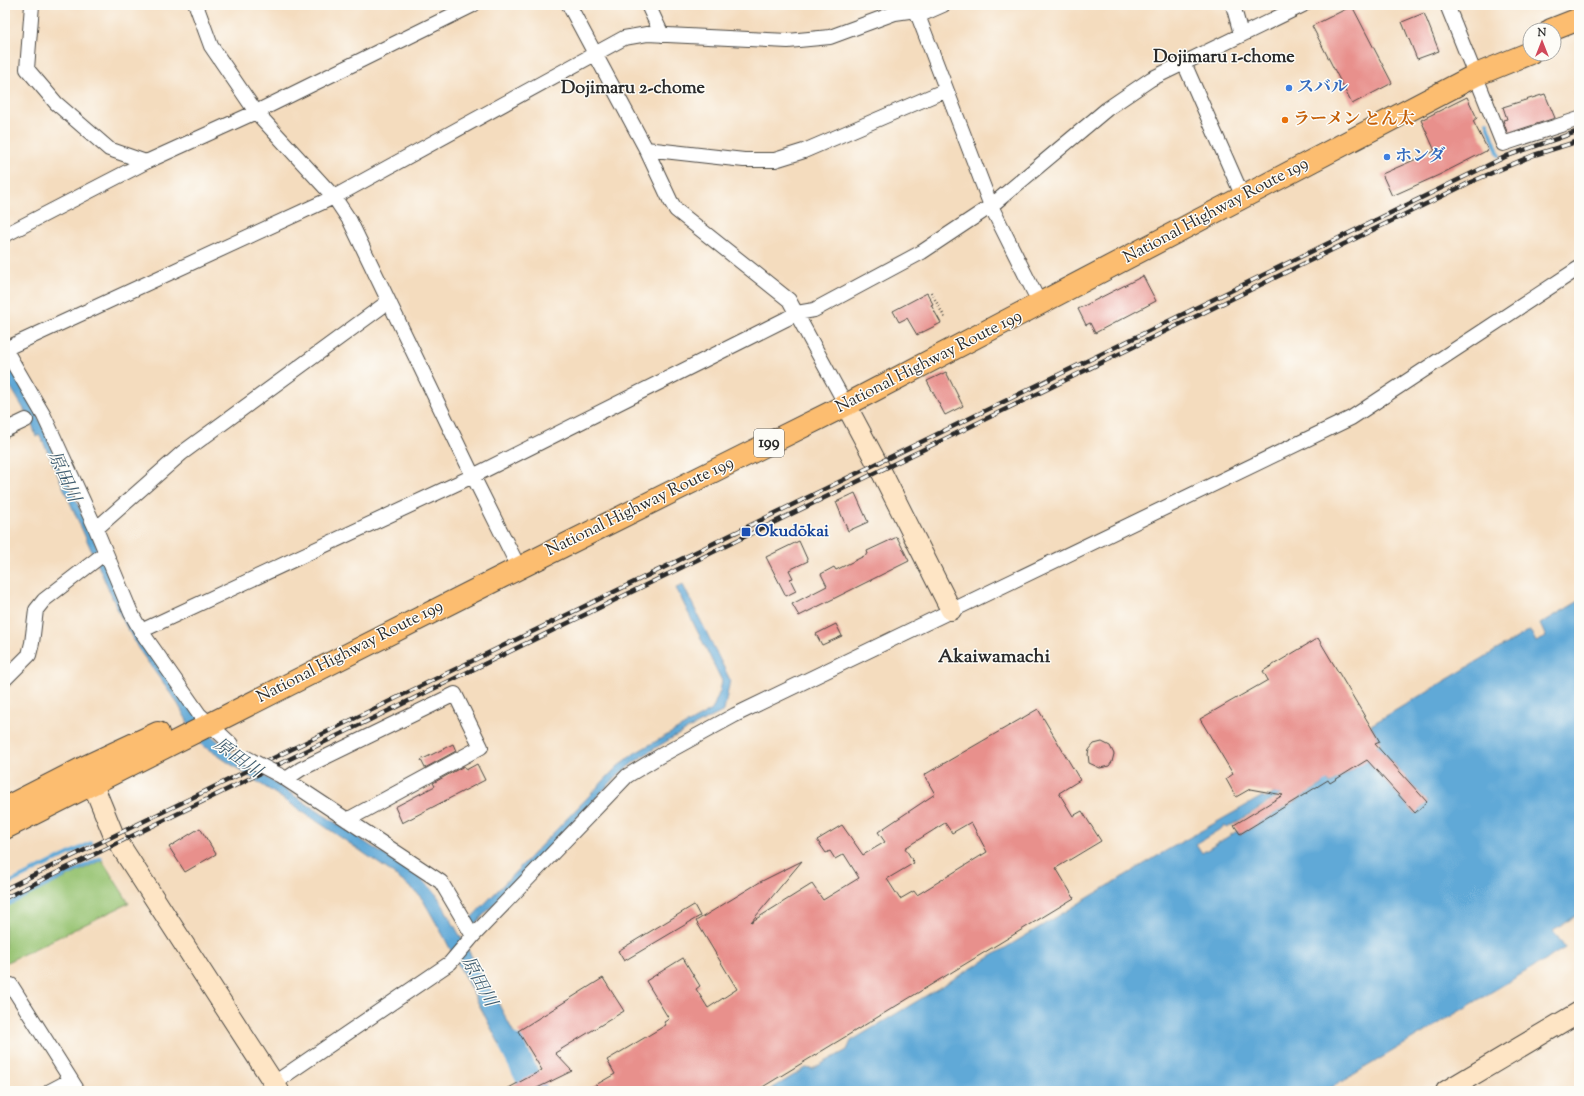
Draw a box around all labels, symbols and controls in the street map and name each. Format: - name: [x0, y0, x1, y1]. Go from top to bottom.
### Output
- north arrow: [1522, 22, 1562, 62]
- text: N: [1537, 25, 1547, 41]
- district label: Dojimaru 1-chome: [1153, 45, 1295, 71]
- district label: Dojimaru 2-chome: [561, 76, 706, 102]
- place label: スバル: [1297, 76, 1348, 100]
- marker: スバル: [1284, 83, 1294, 93]
- place label: ラーメン とん太: [1293, 108, 1415, 132]
- marker: ラーメン とん太: [1280, 115, 1290, 125]
- place label: ホンダ: [1395, 145, 1446, 169]
- street label: National Highway Route 199: [1119, 152, 1313, 270]
- marker: ホンダ: [1382, 152, 1392, 162]
- street label: National Highway Route 199: [832, 304, 1026, 420]
- road number: 199: [754, 429, 784, 457]
- water label: 原田川: [40, 447, 87, 509]
- street label: National Highway Route 199: [542, 451, 738, 563]
- place label: Okudōkai: [755, 520, 829, 544]
- marker: Okudōkai: [740, 526, 752, 538]
- street label: National Highway Route 199: [253, 594, 447, 710]
- district label: Akaiwamachi: [938, 644, 1051, 671]
- water label: 原田川: [208, 733, 268, 787]
- water label: 原田川: [454, 952, 503, 1014]

